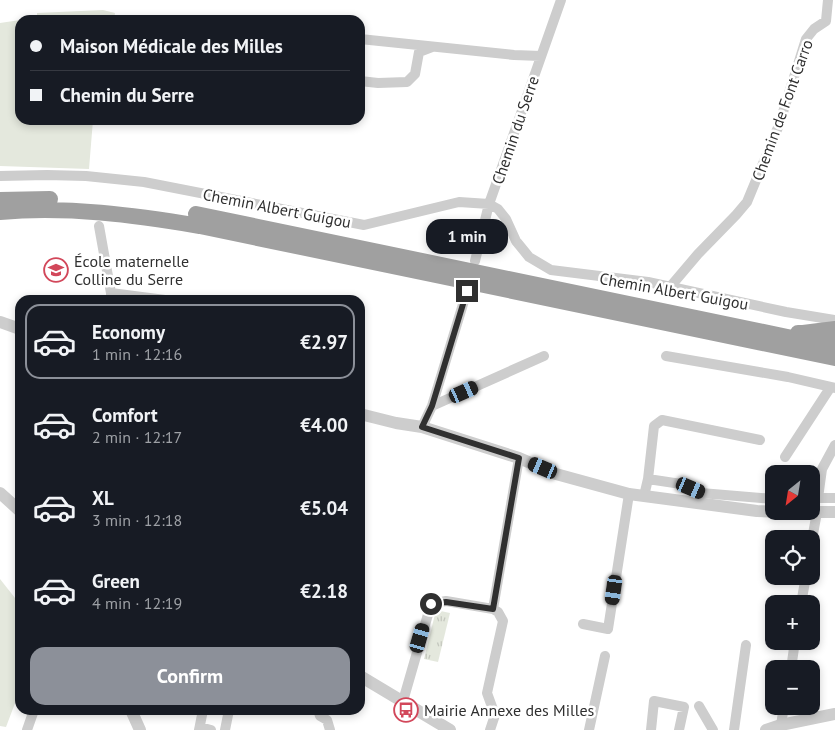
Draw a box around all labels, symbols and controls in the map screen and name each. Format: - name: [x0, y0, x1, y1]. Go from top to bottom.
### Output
- text: Maison Médicale des Milles: [60, 34, 283, 58]
- street label: Chemin de Font Carro: [747, 37, 817, 183]
- street label: Chemin du Serre: [487, 73, 543, 187]
- text: Chemin du Serre: [60, 83, 194, 107]
- street label: Chemin Albert Guigou: [201, 184, 353, 232]
- callout: 1 min: [426, 218, 508, 254]
- text: 1 min: [447, 226, 487, 246]
- place label: École maternelle Colline du Serre: [74, 251, 189, 289]
- school or university icon: École maternelle Colline du Serre: [43, 257, 69, 283]
- street label: Chemin Albert Guigou: [598, 268, 750, 314]
- route end: [456, 280, 478, 302]
- icon: car: [32, 319, 77, 364]
- text: Economy: [92, 320, 165, 344]
- text: €2.97: [300, 330, 348, 354]
- text: 1 min · 12:16: [92, 344, 182, 364]
- car: [447, 379, 480, 405]
- icon: car: [32, 402, 77, 447]
- text: Comfort: [92, 403, 158, 427]
- text: €4.00: [300, 413, 348, 437]
- text: 2 min · 12:17: [92, 427, 182, 447]
- car: [526, 455, 559, 481]
- north arrow: [765, 465, 820, 520]
- map controls: [765, 465, 820, 715]
- car: [674, 475, 707, 501]
- icon: car: [32, 485, 77, 530]
- text: XL: [92, 486, 114, 510]
- text: €5.04: [300, 496, 348, 520]
- text: 3 min · 12:18: [92, 510, 182, 530]
- button: locate: [765, 530, 820, 585]
- icon: car: [32, 568, 77, 613]
- text: Green: [92, 569, 140, 593]
- car: [604, 574, 623, 606]
- text: €2.18: [300, 579, 348, 603]
- text: 4 min · 12:19: [92, 593, 182, 613]
- route start: [420, 593, 442, 615]
- button: +: [765, 595, 820, 650]
- car: [408, 622, 431, 654]
- button: Confirm: [30, 647, 350, 705]
- button: −: [765, 660, 820, 715]
- bus stop icon: Mairie Annexe des Milles: [393, 697, 419, 723]
- place label: Mairie Annexe des Milles: [424, 700, 595, 720]

